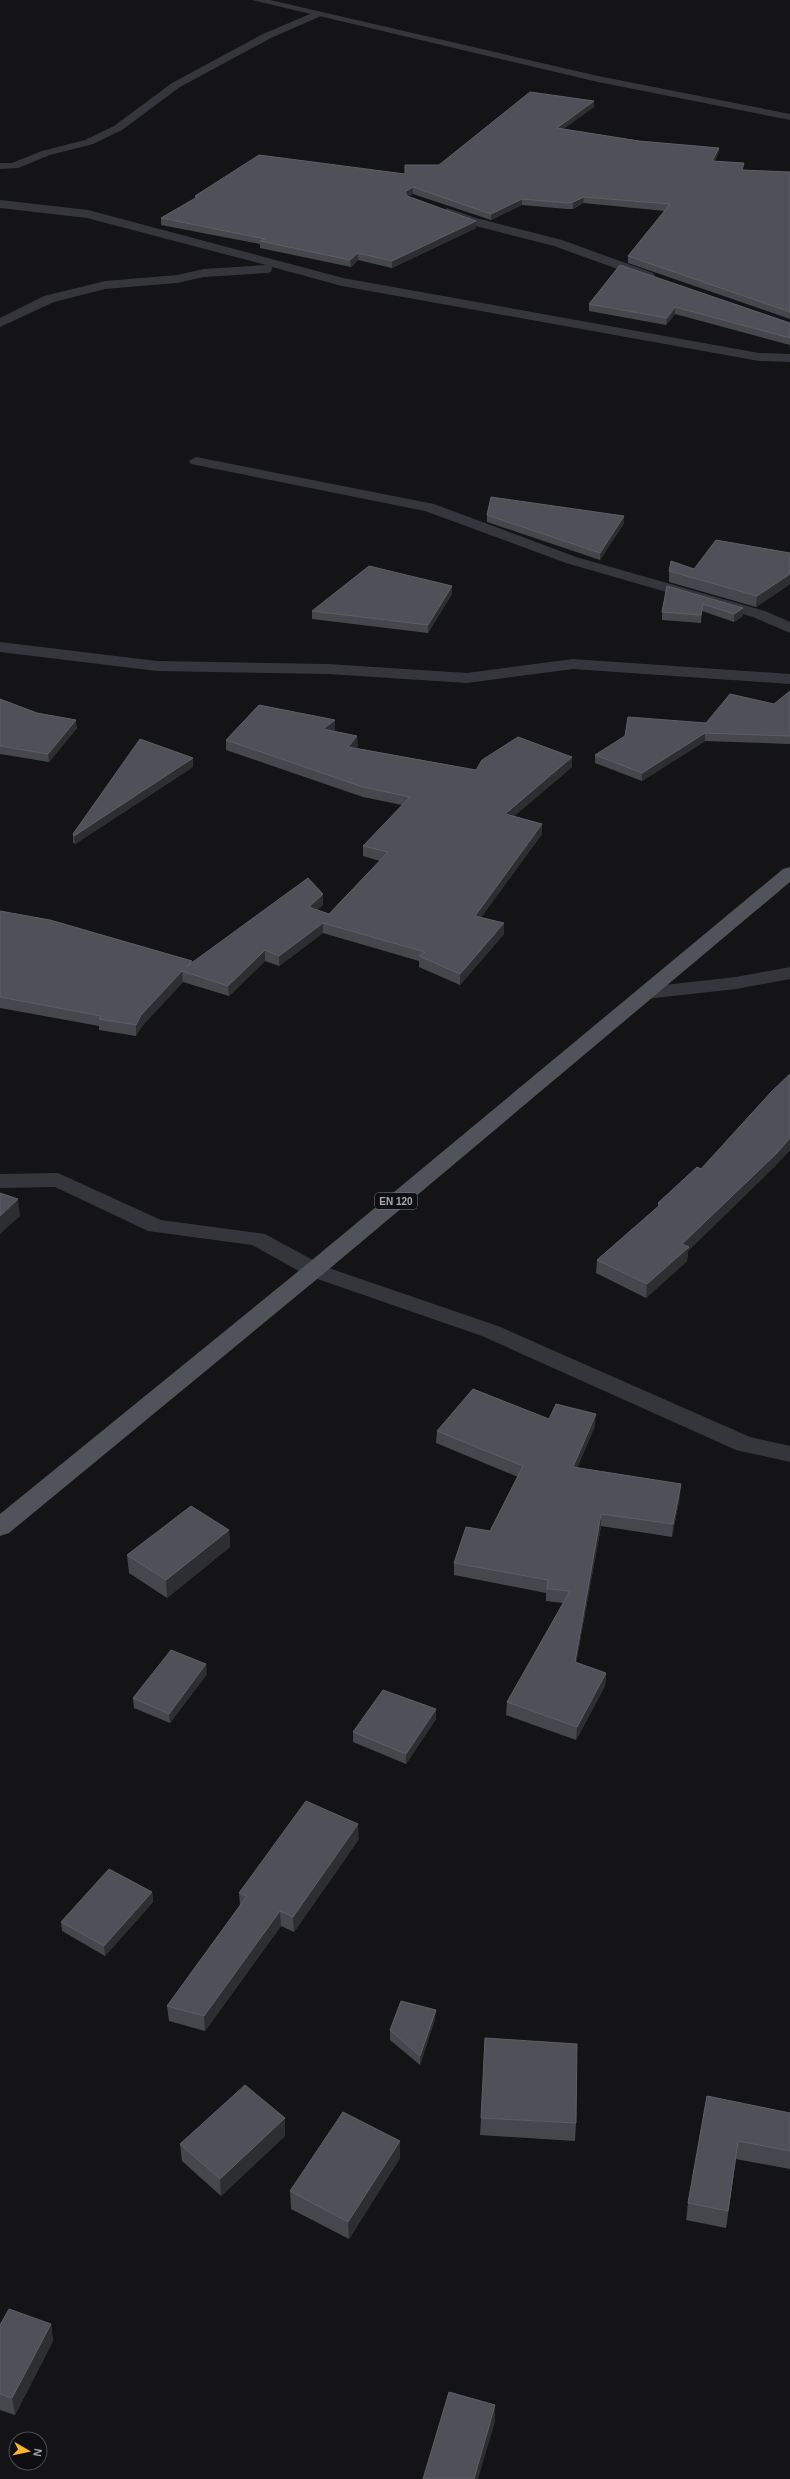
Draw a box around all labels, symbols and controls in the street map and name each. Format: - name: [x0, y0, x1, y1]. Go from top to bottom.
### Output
- road number: EN 120: [375, 1193, 417, 1209]
- north arrow: [8, 2431, 48, 2471]
- text: N: [31, 2448, 44, 2457]

